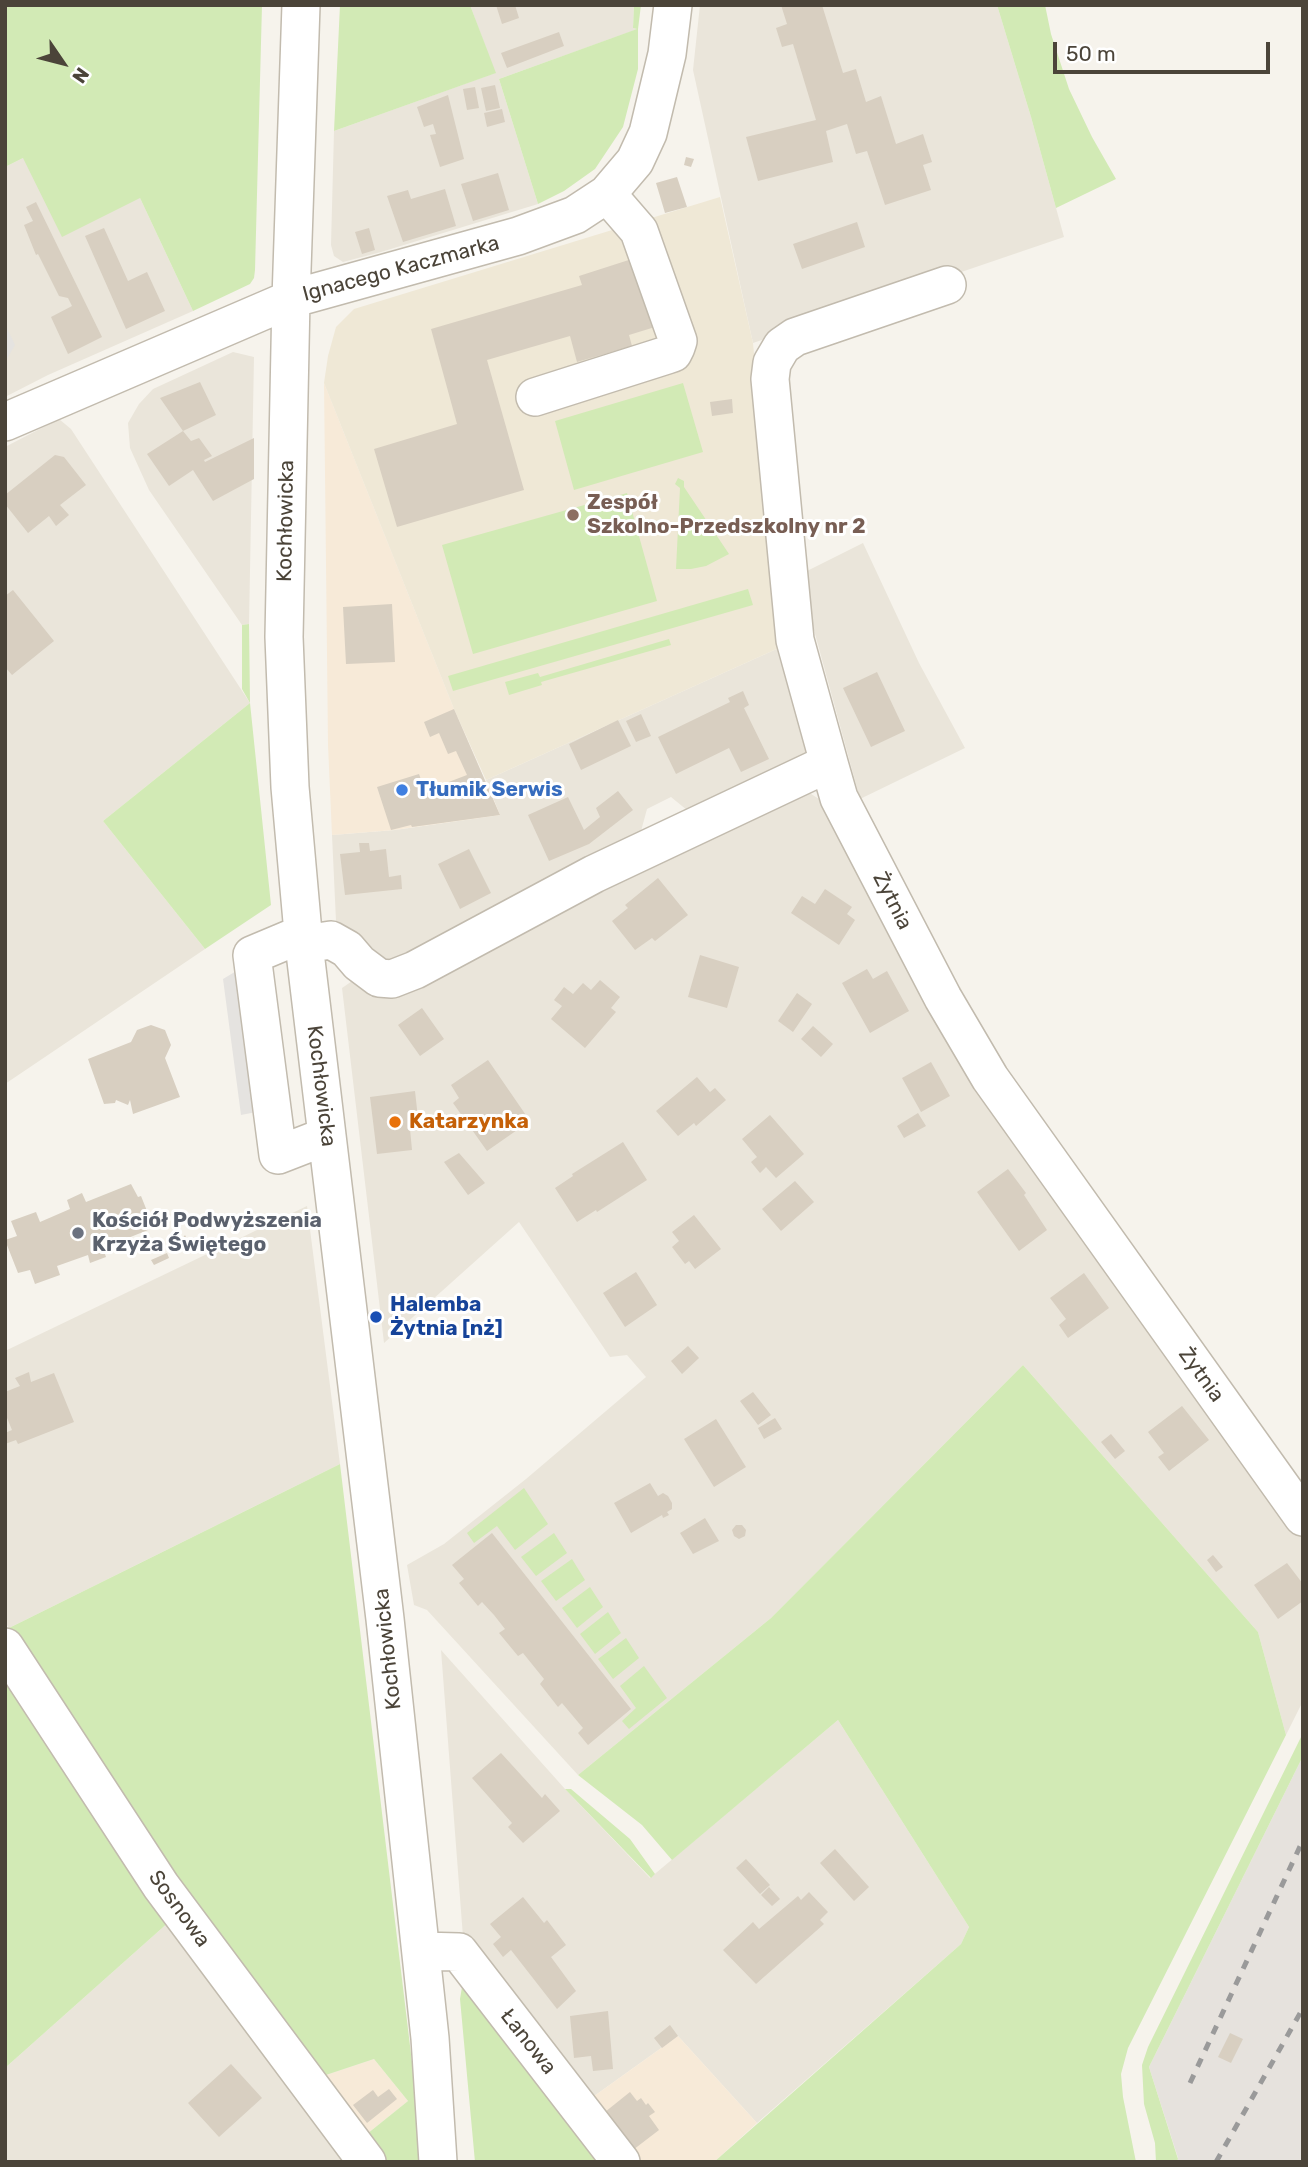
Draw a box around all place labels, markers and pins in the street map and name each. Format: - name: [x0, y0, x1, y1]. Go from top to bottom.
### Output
- place label: Zespół Szkolno-Przedszkolny nr 2: [587, 490, 866, 540]
- marker: Zespół Szkolno-Przedszkolny nr 2: [565, 507, 581, 523]
- place label: Tłumik Serwis: [416, 777, 563, 803]
- marker: Tłumik Serwis: [394, 782, 410, 798]
- place label: Katarzynka: [409, 1109, 529, 1135]
- marker: Katarzynka: [387, 1114, 403, 1130]
- place label: Kościół Podwyższenia Krzyża Świętego: [92, 1208, 322, 1258]
- marker: Kościół Podwyższenia Krzyża Świętego: [70, 1225, 86, 1241]
- place label: Halemba Żytnia [nż]: [390, 1292, 503, 1342]
- marker: Halemba Żytnia [nż]: [368, 1309, 384, 1325]

